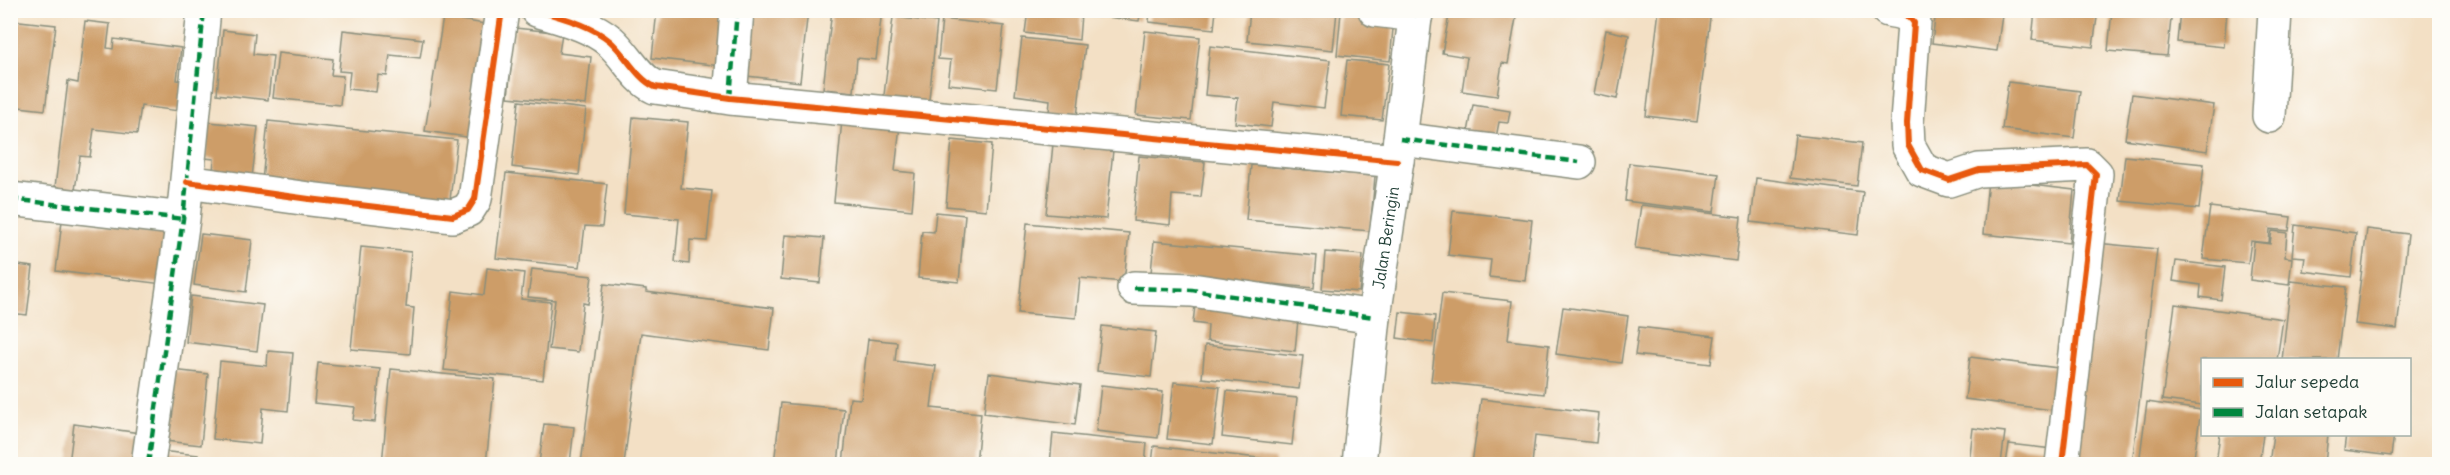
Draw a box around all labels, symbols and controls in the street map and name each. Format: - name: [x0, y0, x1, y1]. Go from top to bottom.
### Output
- street label: Jalan Beringin: [1368, 185, 1403, 290]
- legend: [2201, 358, 2411, 436]
- text: Jalur sepeda: [2255, 370, 2359, 393]
- text: Jalan setapak: [2255, 400, 2367, 423]

